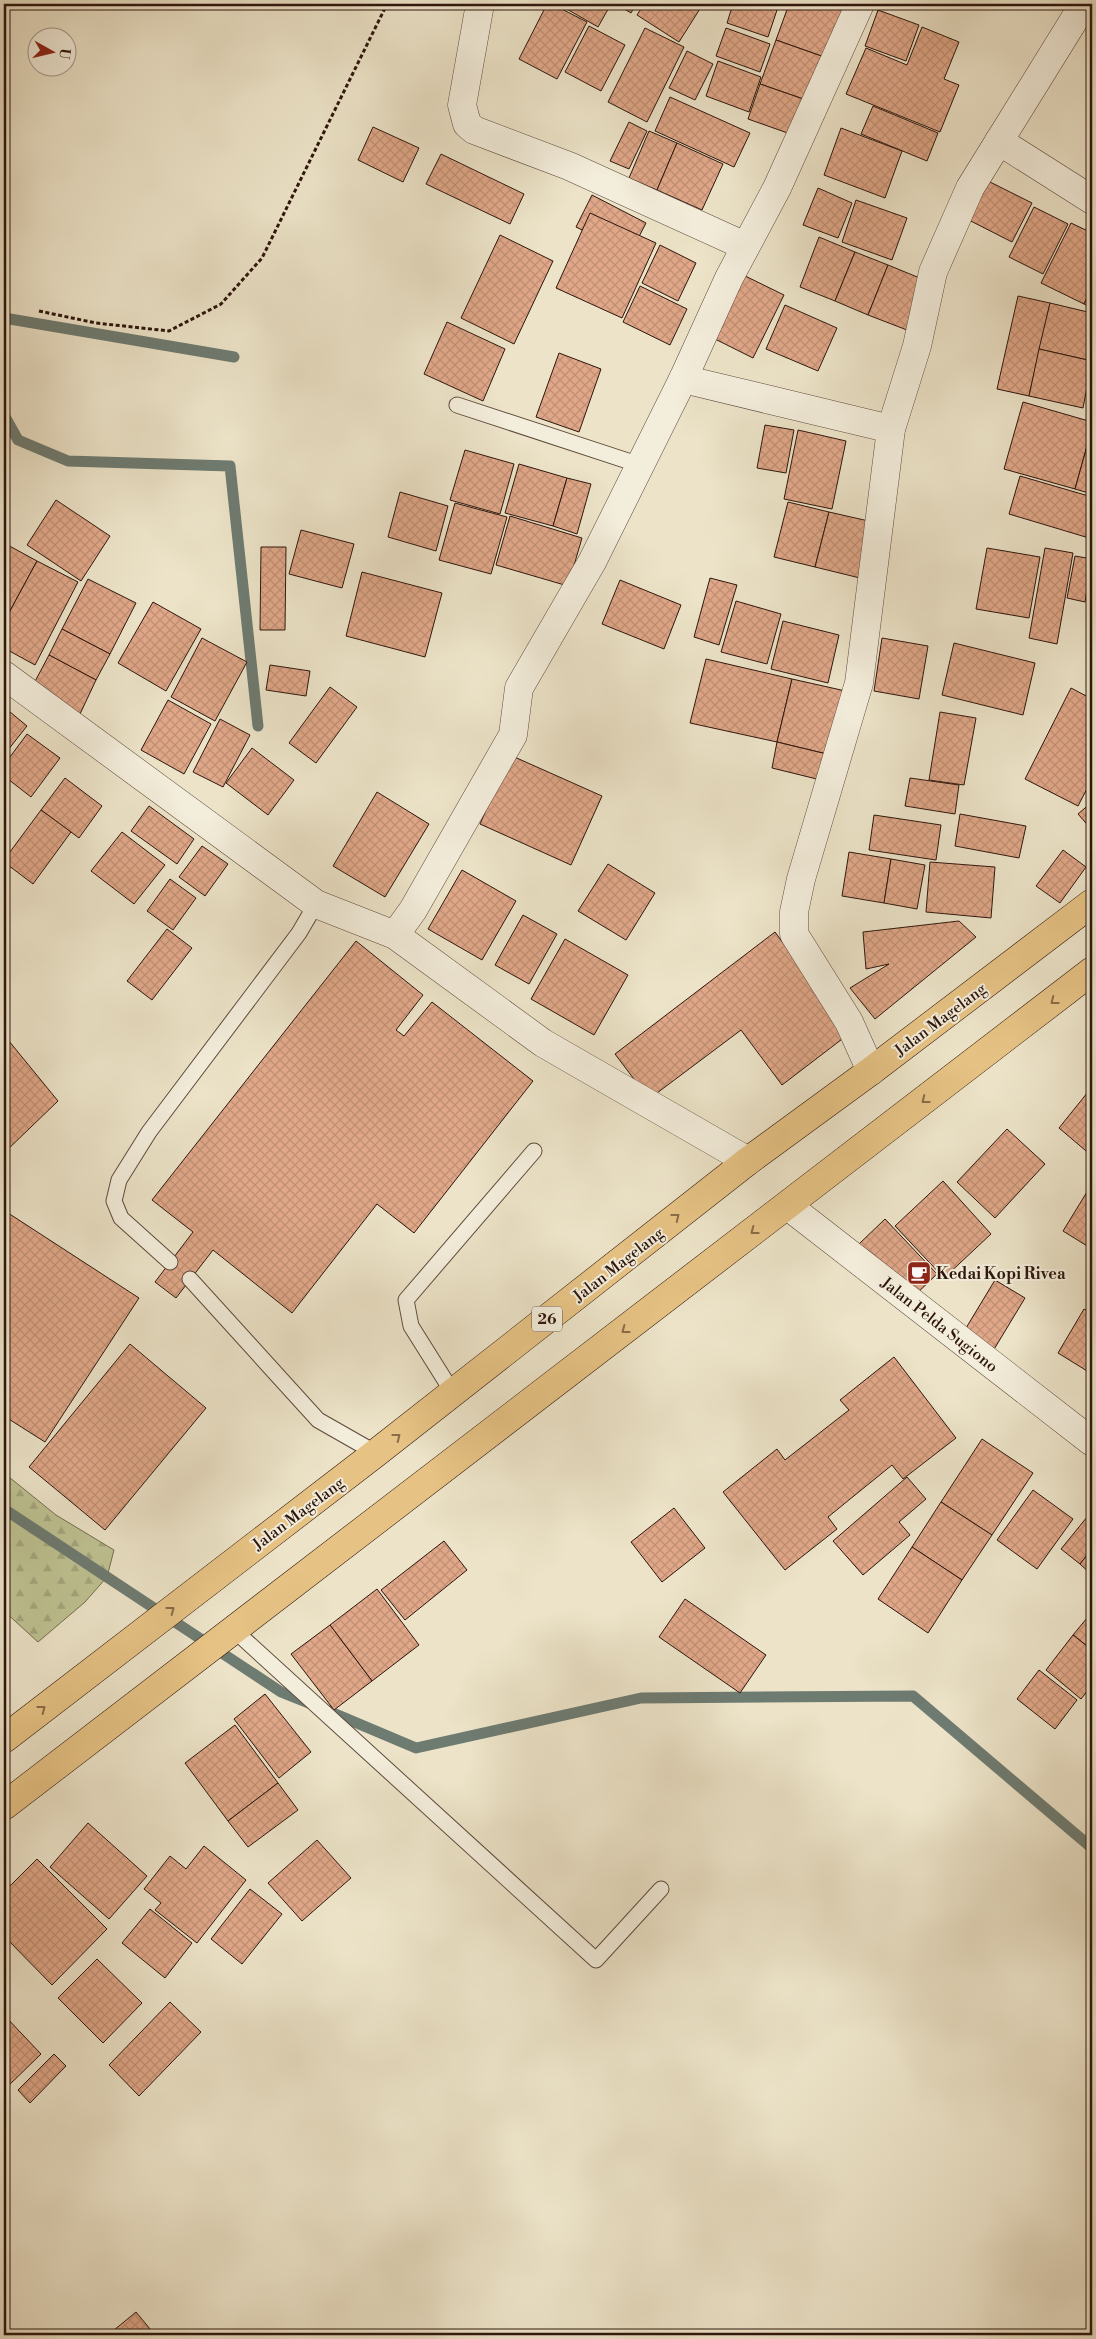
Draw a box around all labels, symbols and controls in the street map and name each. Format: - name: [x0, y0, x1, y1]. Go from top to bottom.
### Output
- north arrow: [28, 28, 78, 78]
- text: U: [54, 47, 74, 60]
- street label: Jalan Magelang: [890, 978, 991, 1061]
- one-way arrow: [1051, 996, 1060, 1004]
- one-way arrow: [922, 1095, 931, 1103]
- one-way arrow: [671, 1214, 680, 1223]
- street label: Jalan Magelang: [568, 1223, 669, 1307]
- one-way arrow: [751, 1226, 760, 1234]
- cafe icon: Kedai Kopi Rivea: [906, 1260, 932, 1286]
- place label: Kedai Kopi Rivea: [936, 1264, 1066, 1284]
- street label: Jalan Pelda Sugiono: [876, 1272, 1002, 1377]
- road number: 26: [532, 1306, 562, 1332]
- one-way arrow: [621, 1324, 631, 1333]
- one-way arrow: [391, 1434, 400, 1442]
- street label: Jalan Magelang: [248, 1472, 349, 1555]
- one-way arrow: [165, 1608, 174, 1616]
- one-way arrow: [36, 1706, 46, 1715]

